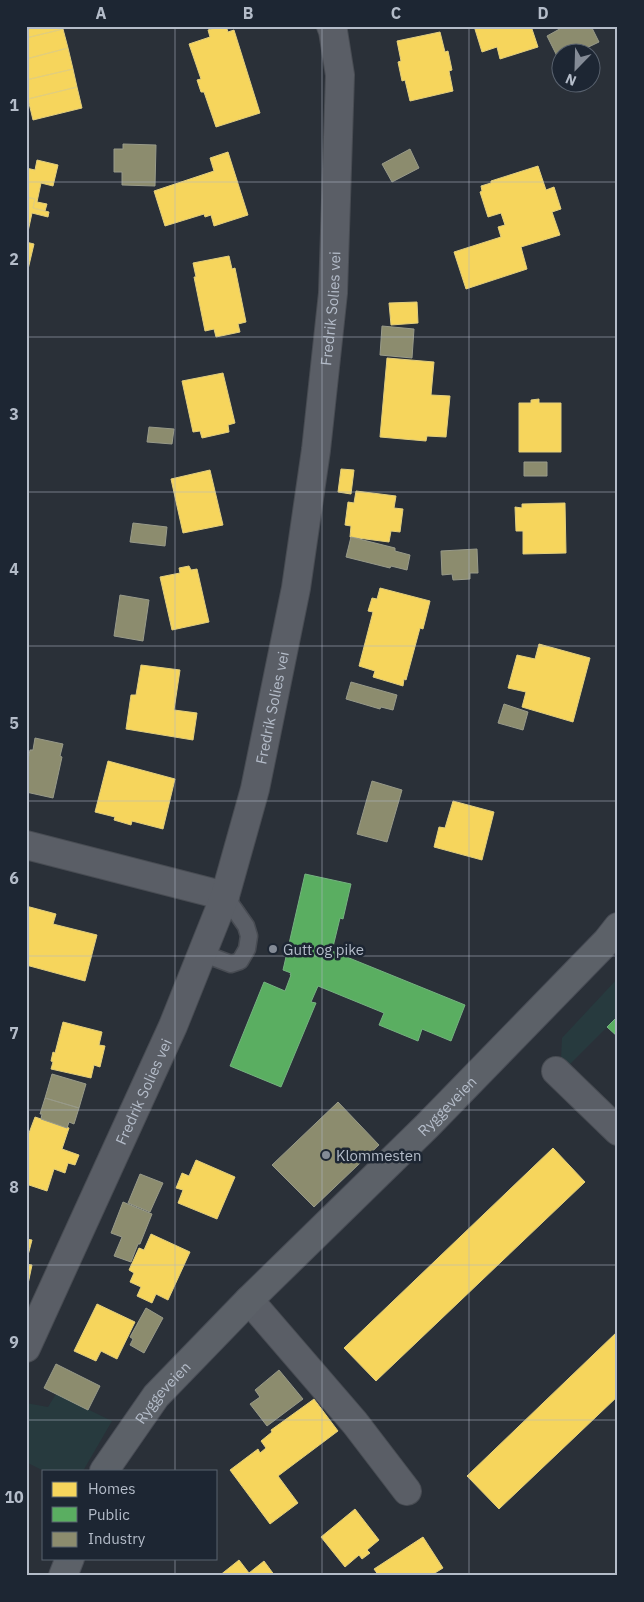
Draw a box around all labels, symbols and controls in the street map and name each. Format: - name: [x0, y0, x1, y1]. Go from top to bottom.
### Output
- text: A: [96, 3, 107, 23]
- text: B: [243, 3, 254, 23]
- text: C: [391, 3, 401, 23]
- text: D: [537, 3, 549, 23]
- north arrow: [552, 42, 602, 92]
- text: N: [563, 70, 579, 90]
- text: 1: [9, 95, 19, 115]
- text: 2: [9, 249, 19, 269]
- street label: Fredrik Solies vei: [316, 251, 344, 367]
- text: 3: [9, 404, 19, 424]
- text: 4: [9, 559, 19, 579]
- street label: Fredrik Solies vei: [251, 650, 292, 766]
- text: 5: [9, 713, 19, 733]
- text: 6: [9, 868, 19, 888]
- place label: Gutt og pike: [283, 940, 364, 959]
- marker: Gutt og pike: [267, 943, 279, 955]
- text: 7: [9, 1023, 19, 1043]
- street label: Fredrik Solies vei: [111, 1035, 176, 1148]
- street label: Ryggeveien: [413, 1072, 480, 1140]
- place label: Klommesten: [336, 1146, 422, 1165]
- marker: Klommesten: [320, 1149, 332, 1161]
- text: 8: [9, 1177, 19, 1197]
- text: 9: [9, 1332, 19, 1352]
- street label: Ryggeveien: [130, 1357, 194, 1427]
- legend: [42, 1470, 218, 1560]
- text: Homes: [88, 1479, 136, 1498]
- text: 10: [4, 1487, 24, 1507]
- text: Public: [88, 1505, 130, 1524]
- text: Industry: [88, 1529, 146, 1548]

